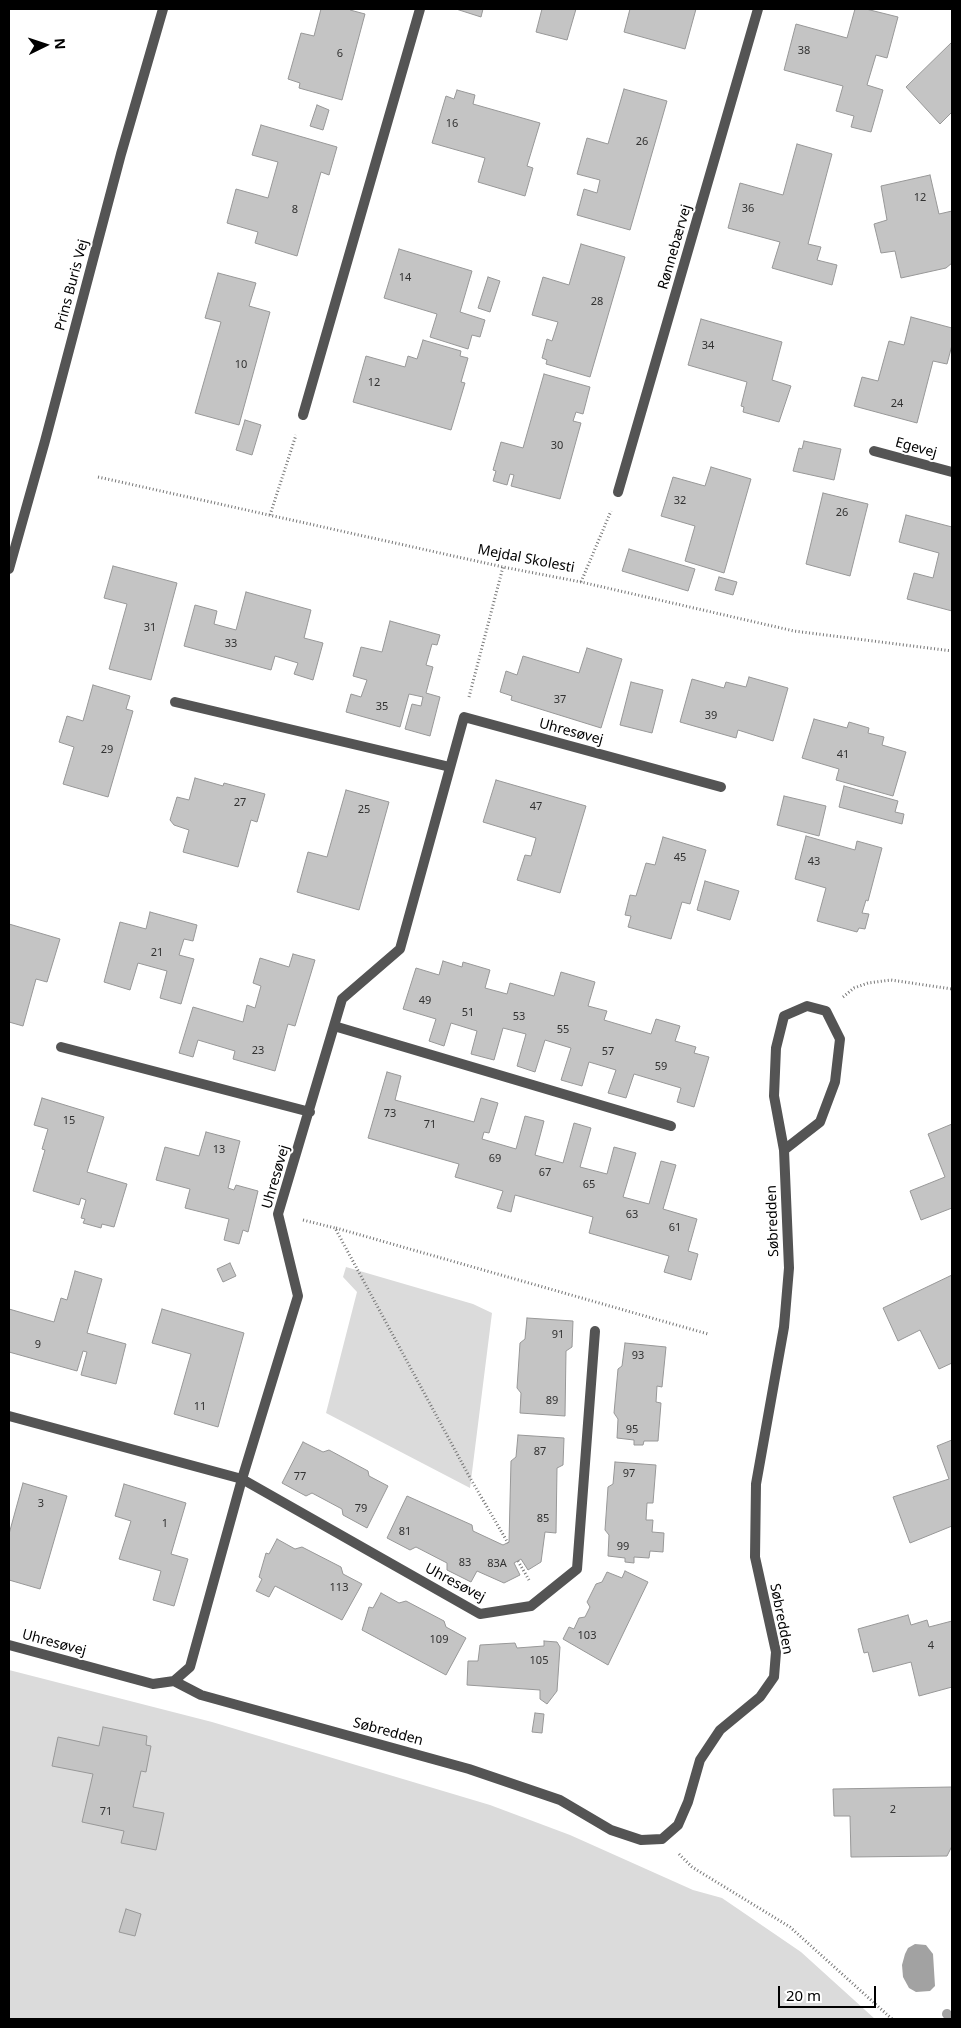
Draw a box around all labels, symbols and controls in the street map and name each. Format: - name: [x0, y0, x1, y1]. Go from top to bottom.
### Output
- north arrow: [20, 20, 70, 70]
- text: N: [51, 38, 70, 50]
- house number: 38: [798, 44, 810, 58]
- house number: 6: [337, 47, 343, 61]
- house number: 16: [446, 117, 458, 131]
- house number: 26: [636, 135, 648, 149]
- house number: 12: [914, 191, 926, 205]
- house number: 36: [742, 202, 754, 216]
- house number: 8: [292, 203, 298, 217]
- street label: Rønnebærvej: [655, 203, 695, 291]
- street label: Prins Buris Vej: [52, 237, 92, 333]
- house number: 14: [399, 271, 411, 285]
- house number: 28: [591, 295, 603, 309]
- house number: 34: [702, 339, 714, 353]
- house number: 10: [235, 358, 247, 372]
- house number: 12: [368, 376, 380, 390]
- house number: 24: [891, 397, 903, 411]
- street label: Egevej: [893, 434, 939, 462]
- house number: 30: [551, 439, 563, 453]
- house number: 32: [674, 494, 686, 508]
- house number: 26: [836, 506, 848, 520]
- street label: Mejdal Skolesti: [476, 541, 576, 577]
- house number: 31: [144, 621, 156, 635]
- house number: 33: [225, 637, 237, 651]
- house number: 37: [554, 693, 566, 707]
- house number: 35: [376, 700, 388, 714]
- house number: 39: [705, 709, 717, 723]
- street label: Uhresøvej: [537, 715, 605, 749]
- house number: 29: [101, 743, 113, 757]
- house number: 41: [837, 748, 849, 762]
- house number: 27: [234, 796, 246, 810]
- house number: 47: [530, 800, 542, 814]
- house number: 25: [358, 803, 370, 817]
- house number: 45: [674, 851, 686, 865]
- house number: 43: [808, 855, 820, 869]
- house number: 21: [151, 946, 163, 960]
- house number: 49: [419, 994, 431, 1008]
- house number: 51: [462, 1006, 474, 1020]
- house number: 53: [513, 1010, 525, 1024]
- house number: 55: [557, 1023, 569, 1037]
- house number: 23: [252, 1044, 264, 1058]
- house number: 57: [602, 1045, 614, 1059]
- house number: 59: [655, 1060, 667, 1074]
- house number: 73: [384, 1107, 396, 1121]
- house number: 15: [63, 1114, 75, 1128]
- house number: 71: [424, 1118, 436, 1132]
- house number: 13: [213, 1143, 225, 1157]
- street label: Uhresøvej: [259, 1143, 293, 1211]
- house number: 69: [489, 1152, 501, 1166]
- house number: 67: [539, 1166, 551, 1180]
- house number: 65: [583, 1178, 595, 1192]
- street label: Søbredden: [763, 1185, 783, 1257]
- house number: 63: [626, 1208, 638, 1222]
- house number: 61: [669, 1221, 681, 1235]
- house number: 91: [552, 1328, 564, 1342]
- house number: 9: [35, 1338, 41, 1352]
- house number: 93: [632, 1349, 644, 1363]
- house number: 89: [546, 1394, 558, 1408]
- house number: 11: [194, 1400, 206, 1414]
- house number: 95: [626, 1423, 638, 1437]
- house number: 87: [534, 1445, 546, 1459]
- house number: 97: [623, 1467, 635, 1481]
- house number: 77: [294, 1470, 306, 1484]
- house number: 3: [38, 1497, 44, 1511]
- house number: 79: [355, 1502, 367, 1516]
- house number: 85: [537, 1512, 549, 1526]
- house number: 1: [162, 1517, 168, 1531]
- house number: 81: [399, 1525, 411, 1539]
- house number: 99: [617, 1540, 629, 1554]
- house number: 83: [459, 1556, 471, 1570]
- house number: 83A: [487, 1557, 507, 1571]
- street label: Uhresøvej: [422, 1560, 488, 1606]
- house number: 113: [330, 1581, 348, 1595]
- street label: Søbredden: [766, 1582, 796, 1656]
- street label: Uhresøvej: [20, 1626, 88, 1660]
- house number: 103: [578, 1629, 596, 1643]
- house number: 109: [430, 1633, 448, 1647]
- house number: 4: [928, 1639, 934, 1653]
- house number: 105: [530, 1654, 548, 1668]
- street label: Søbredden: [351, 1715, 425, 1749]
- house number: 2: [890, 1803, 896, 1817]
- house number: 71: [100, 1805, 112, 1819]
- scale bar: [781, 1976, 878, 2008]
- text: 20 m: [786, 1985, 821, 2005]

